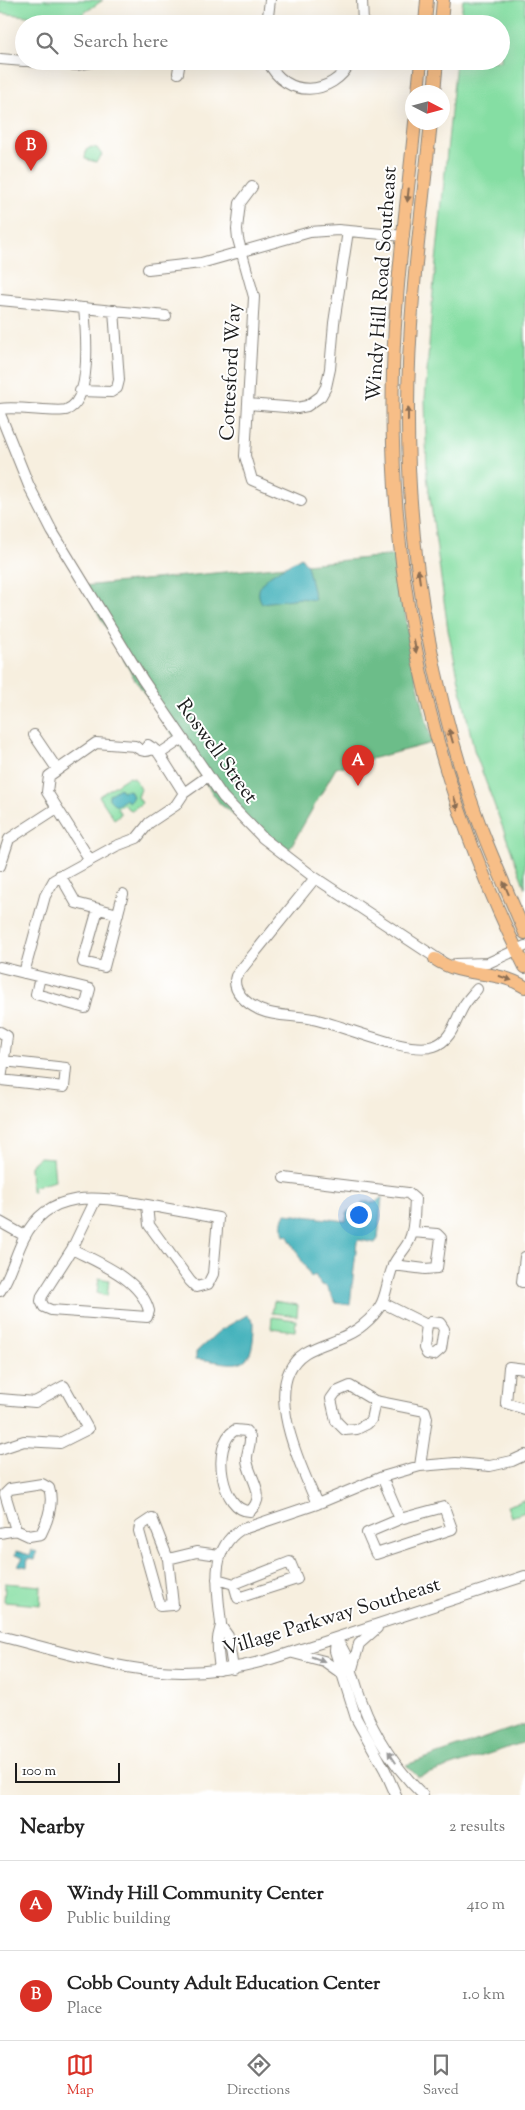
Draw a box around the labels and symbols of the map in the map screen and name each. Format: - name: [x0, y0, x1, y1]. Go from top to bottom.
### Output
- north arrow: [405, 85, 450, 130]
- pin: B: [15, 130, 47, 171]
- street label: Windy Hill Road Southeast: [360, 165, 406, 403]
- one-way arrow: [404, 187, 412, 203]
- street label: Cottesford Way: [214, 302, 250, 442]
- one-way arrow: [404, 406, 412, 422]
- one-way arrow: [415, 568, 423, 584]
- one-way arrow: [411, 638, 419, 654]
- street label: Roswell Street: [168, 694, 264, 810]
- one-way arrow: [447, 728, 455, 743]
- pin: A: [342, 745, 374, 786]
- one-way arrow: [452, 796, 460, 811]
- one-way arrow: [501, 881, 509, 895]
- one-way arrow: [498, 974, 513, 982]
- your location: [346, 1202, 372, 1228]
- street label: Village Parkway Southeast: [220, 1571, 444, 1665]
- one-way arrow: [311, 1656, 326, 1664]
- one-way arrow: [387, 1751, 397, 1764]
- scale bar: [15, 1760, 120, 1783]

